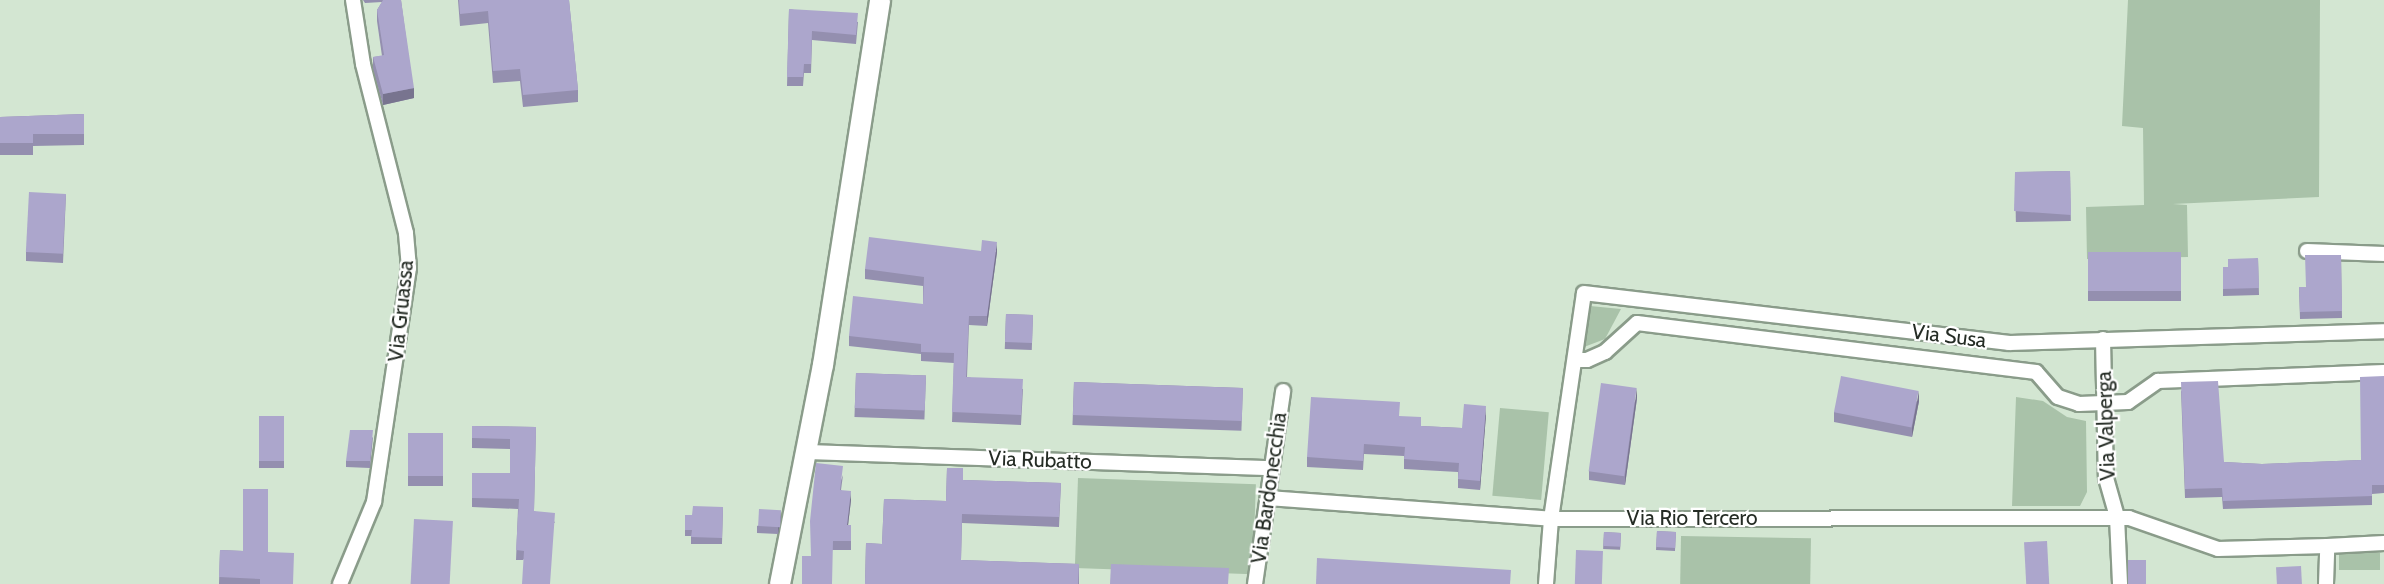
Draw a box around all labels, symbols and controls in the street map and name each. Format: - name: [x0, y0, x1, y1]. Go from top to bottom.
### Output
- street label: Via Gruassa: [383, 259, 419, 363]
- street label: Via Susa: [1910, 319, 1988, 353]
- street label: Via Valperga: [2091, 371, 2121, 481]
- street label: Via Bardonecchia: [1246, 411, 1292, 565]
- street label: Via Rubatto: [988, 446, 1092, 474]
- street label: Via Rio Tercero: [1627, 505, 1757, 531]

